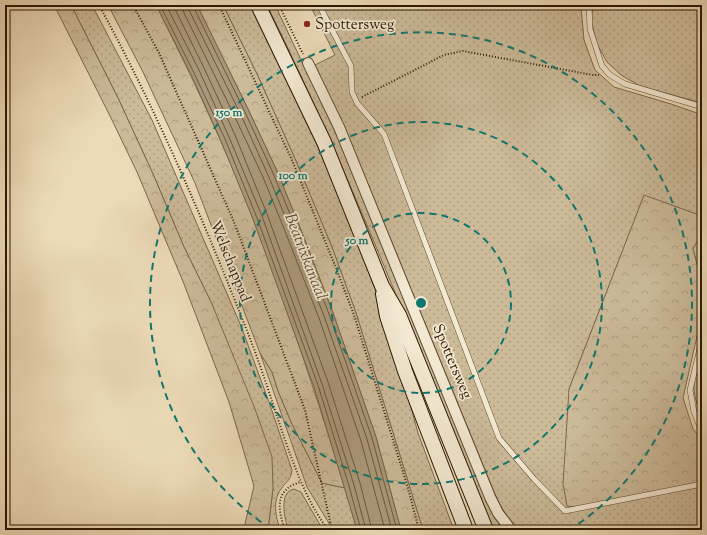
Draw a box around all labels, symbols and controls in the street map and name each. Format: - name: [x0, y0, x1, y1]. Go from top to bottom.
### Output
- place label: Spottersweg: [315, 15, 394, 36]
- marker: Spottersweg: [302, 19, 312, 29]
- text: 150 m: [214, 104, 243, 122]
- text: 100 m: [277, 167, 308, 185]
- water label: Beatrixkanaal: [278, 210, 332, 303]
- street label: Welschappad: [204, 218, 256, 306]
- text: 50 m: [345, 232, 369, 250]
- centre of rings: [414, 296, 428, 310]
- street label: Spottersweg: [426, 321, 477, 402]

